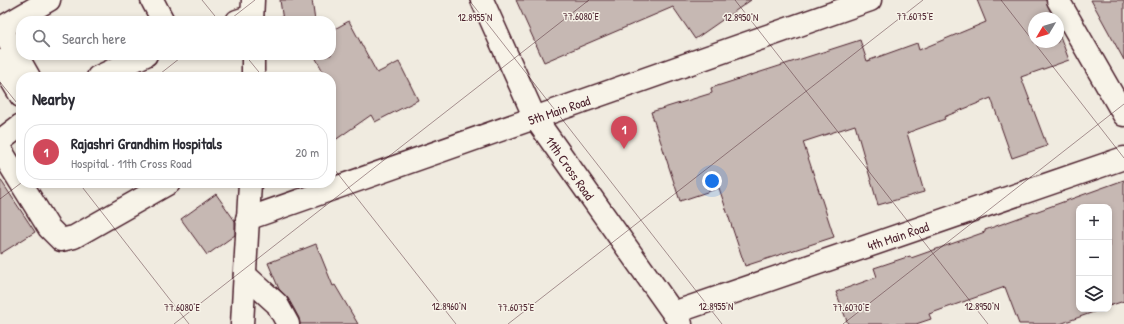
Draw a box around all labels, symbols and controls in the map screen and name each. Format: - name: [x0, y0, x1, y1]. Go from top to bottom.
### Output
- text: 77.6080°E: [563, 10, 600, 23]
- text: 77.6075°E: [897, 10, 934, 23]
- text: 12.8955°N: [458, 11, 492, 24]
- text: 12.8950°N: [724, 11, 758, 24]
- north arrow: [1028, 12, 1064, 48]
- search box: [16, 16, 336, 60]
- icon: search: [30, 27, 52, 49]
- text: Search here: [62, 28, 126, 49]
- text: Nearby: [32, 87, 75, 110]
- street label: 5th Main Road: [526, 91, 592, 129]
- pin: 1: [611, 116, 637, 149]
- text: Rajashri Grandhim Hospitals: [71, 133, 222, 154]
- street label: 11th Cross Road: [541, 133, 599, 203]
- text: 1: [44, 143, 48, 161]
- text: 20 m: [295, 143, 319, 161]
- text: Hospital · 11th Cross Road: [71, 154, 191, 172]
- your location: [702, 171, 722, 191]
- map controls: [1076, 204, 1112, 312]
- button: +: [1076, 204, 1112, 240]
- street label: 4th Main Road: [865, 217, 931, 255]
- button: −: [1076, 240, 1112, 276]
- button: layers: [1076, 276, 1112, 312]
- text: 12.8960°N: [432, 300, 466, 313]
- text: 12.8955°N: [699, 300, 733, 313]
- text: 12.8950°N: [965, 300, 999, 313]
- text: 77.6080°E: [164, 301, 201, 314]
- text: 77.6075°E: [498, 301, 535, 314]
- text: 77.6070°E: [833, 301, 870, 314]

